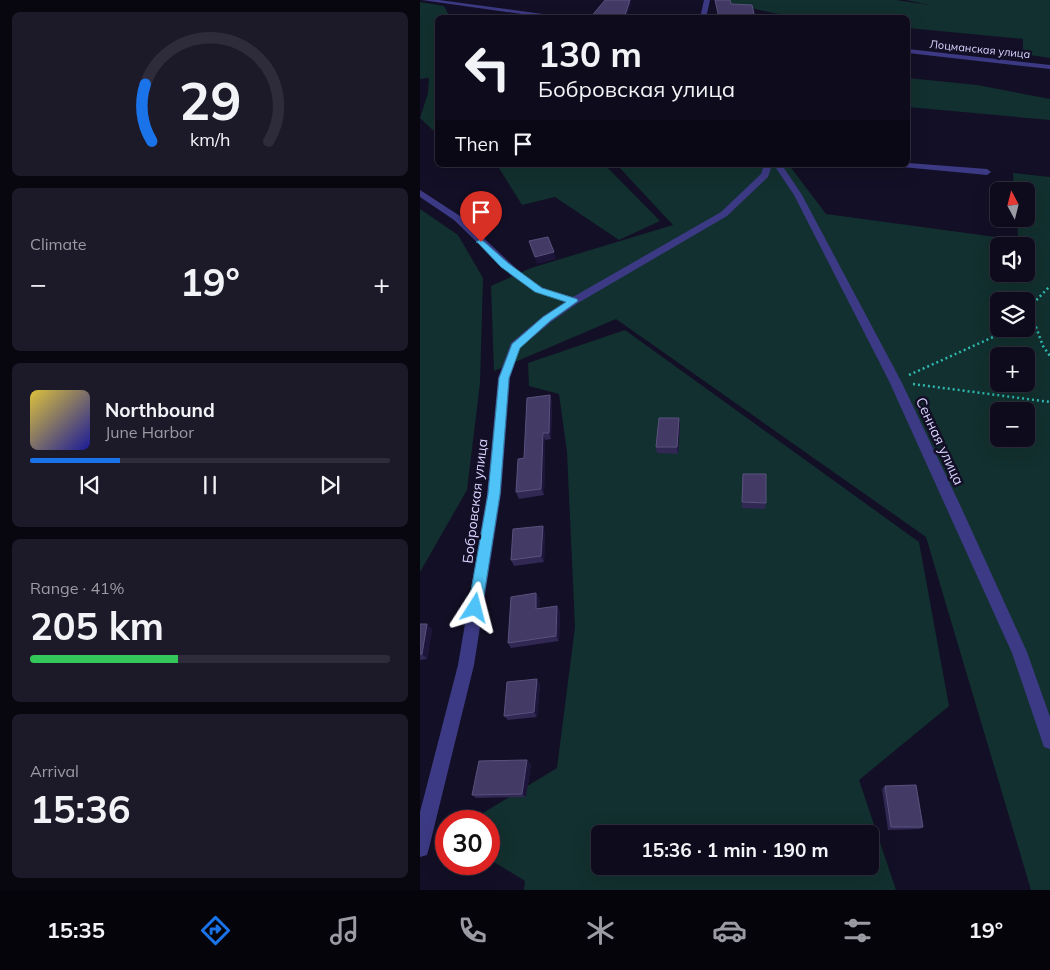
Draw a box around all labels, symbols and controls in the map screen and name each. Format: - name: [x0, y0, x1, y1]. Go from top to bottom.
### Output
- text: 130 m: [538, 32, 642, 76]
- icon: left: [455, 35, 520, 100]
- street label: Лоцманская улица: [929, 37, 1031, 61]
- text: 29: [179, 68, 241, 133]
- text: Бобровская улица: [538, 75, 735, 103]
- text: km/h: [190, 128, 230, 150]
- icon: arrive: [509, 130, 537, 158]
- text: Then: [455, 132, 499, 156]
- north arrow: [990, 182, 1035, 228]
- map controls: [990, 182, 1035, 447]
- pin: [460, 191, 502, 242]
- icon: arrive: [467, 198, 495, 226]
- text: Climate: [30, 234, 86, 254]
- button: sound: [990, 237, 1035, 282]
- text: 19°: [180, 258, 240, 306]
- text: −: [30, 266, 47, 301]
- text: +: [373, 266, 390, 301]
- button: layers: [990, 292, 1035, 337]
- button: +: [990, 347, 1035, 392]
- street label: Сенная улица: [912, 394, 968, 488]
- text: Northbound: [105, 398, 215, 422]
- button: −: [990, 402, 1035, 447]
- text: June Harbor: [105, 422, 194, 442]
- street label: Бобровская улица: [458, 438, 492, 564]
- icon: previous: [76, 471, 104, 499]
- icon: pause: [196, 471, 224, 499]
- icon: next: [316, 471, 344, 499]
- text: Range · 41%: [30, 578, 125, 598]
- position arrow: [448, 581, 500, 633]
- text: 205 km: [30, 602, 164, 650]
- text: Arrival: [30, 761, 79, 781]
- text: 15:36: [30, 785, 131, 833]
- speed limit sign: 30: [435, 810, 500, 875]
- text: 15:36 · 1 min · 190 m: [641, 838, 829, 862]
- icon: directions: [198, 913, 233, 948]
- icon: music: [327, 913, 362, 948]
- icon: phone: [455, 913, 490, 948]
- icon: climate: [583, 913, 618, 948]
- icon: car: [712, 913, 747, 948]
- icon: filters: [840, 913, 875, 948]
- text: 15:35: [47, 916, 105, 944]
- text: 19°: [968, 916, 1003, 944]

